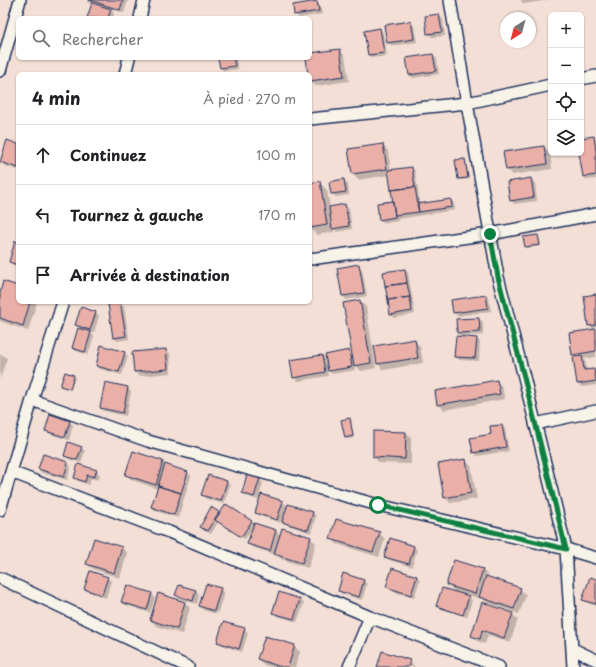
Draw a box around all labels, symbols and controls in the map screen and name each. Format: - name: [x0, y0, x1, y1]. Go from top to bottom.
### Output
- north arrow: [500, 12, 536, 48]
- map controls: [548, 12, 584, 156]
- button: +: [548, 12, 584, 48]
- search box: [16, 16, 312, 60]
- icon: search: [30, 27, 52, 49]
- text: Rechercher: [62, 27, 143, 50]
- button: −: [548, 48, 584, 84]
- button: locate: [548, 84, 584, 120]
- text: 4 min: [32, 85, 80, 111]
- text: À pied · 270 m: [203, 89, 296, 108]
- button: layers: [548, 120, 584, 156]
- text: Continuez: [70, 143, 146, 166]
- icon: ahead: [32, 144, 54, 166]
- text: 100 m: [256, 145, 296, 164]
- text: Tournez à gauche: [70, 203, 204, 226]
- icon: left: [32, 204, 54, 226]
- text: 170 m: [258, 205, 296, 224]
- route end: [481, 225, 499, 243]
- text: Arrivée à destination: [70, 263, 230, 286]
- icon: arrive: [32, 264, 54, 286]
- route start: [369, 496, 387, 514]

